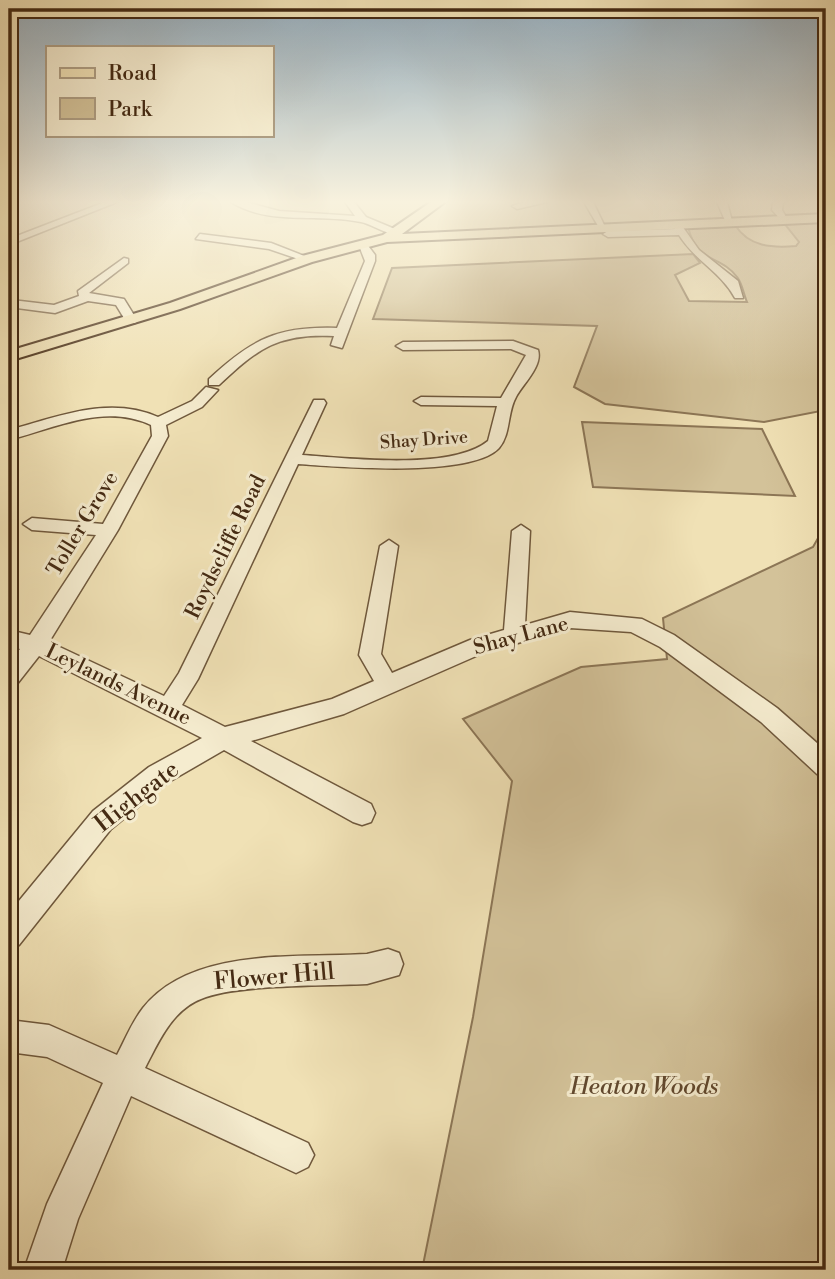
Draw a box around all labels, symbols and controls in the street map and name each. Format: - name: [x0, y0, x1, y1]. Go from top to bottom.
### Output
- legend: [46, 46, 273, 136]
- text: Road: [108, 61, 157, 87]
- text: Park: [108, 97, 153, 123]
- street label: Shay Drive: [379, 425, 469, 455]
- street label: Toller Grove: [42, 467, 124, 581]
- street label: Roydscliffe Road: [180, 471, 272, 623]
- street label: Shay Lane: [471, 611, 571, 661]
- street label: Leylands Avenue: [41, 639, 195, 731]
- street label: Highgate: [89, 755, 185, 839]
- street label: Flower Hill: [212, 957, 336, 997]
- park label: Heaton Woods: [569, 1072, 718, 1102]

